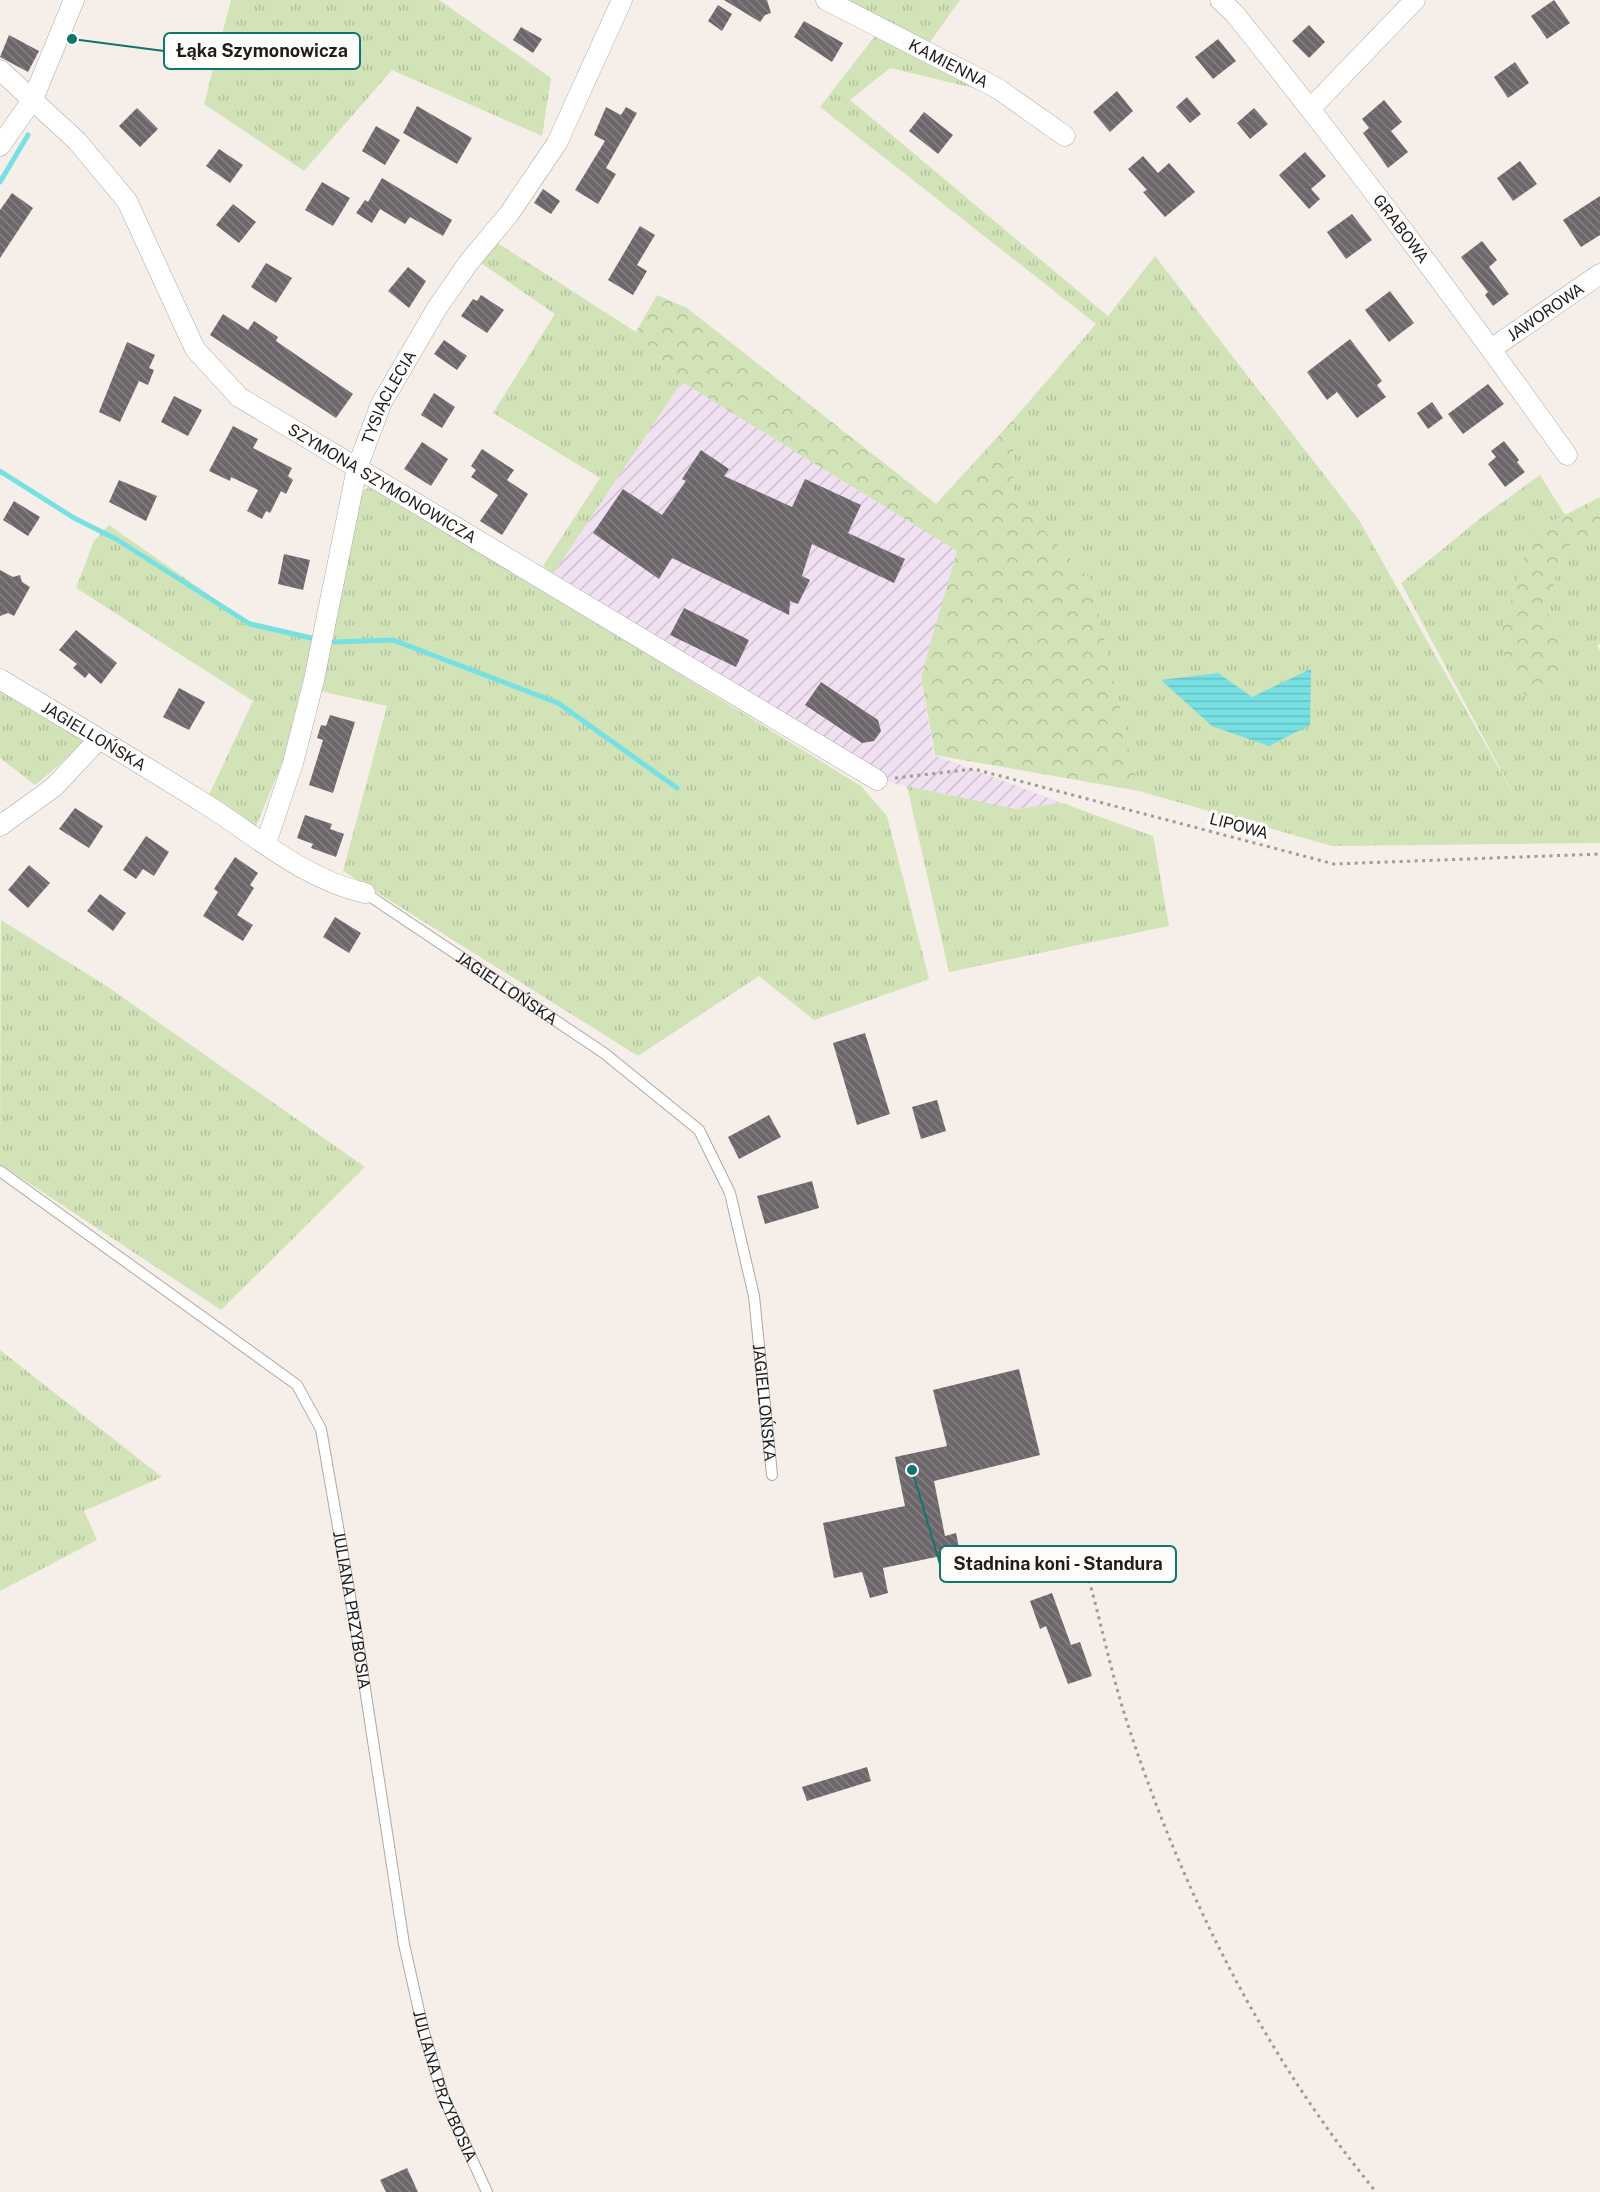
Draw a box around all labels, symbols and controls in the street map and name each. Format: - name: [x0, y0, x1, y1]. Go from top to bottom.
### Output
- callout: Łąka Szymonowicza: [164, 33, 360, 69]
- street label: KAMIENNA: [906, 35, 992, 91]
- text: Łąka Szymonowicza: [176, 40, 348, 61]
- street label: GRABOWA: [1369, 190, 1433, 267]
- street label: JAWOROWA: [1503, 279, 1587, 345]
- street label: TYSIĄCLECIA: [357, 347, 420, 447]
- street label: SZYMONA SZYMONOWICZA: [285, 419, 480, 547]
- street label: JAGIELLOŃSKA: [39, 697, 150, 774]
- street label: LIPOWA: [1207, 809, 1271, 843]
- street label: JAGIELLOŃSKA: [453, 947, 561, 1029]
- street label: JAGIELLOŃSKA: [749, 1343, 780, 1462]
- street label: JULIANA PRZYBOSIA: [329, 1530, 374, 1690]
- callout: Stadnina koni - Standura: [940, 1546, 1176, 1582]
- text: Stadnina koni - Standura: [953, 1553, 1163, 1574]
- street label: JULIANA PRZYBOSIA: [410, 2008, 481, 2165]

